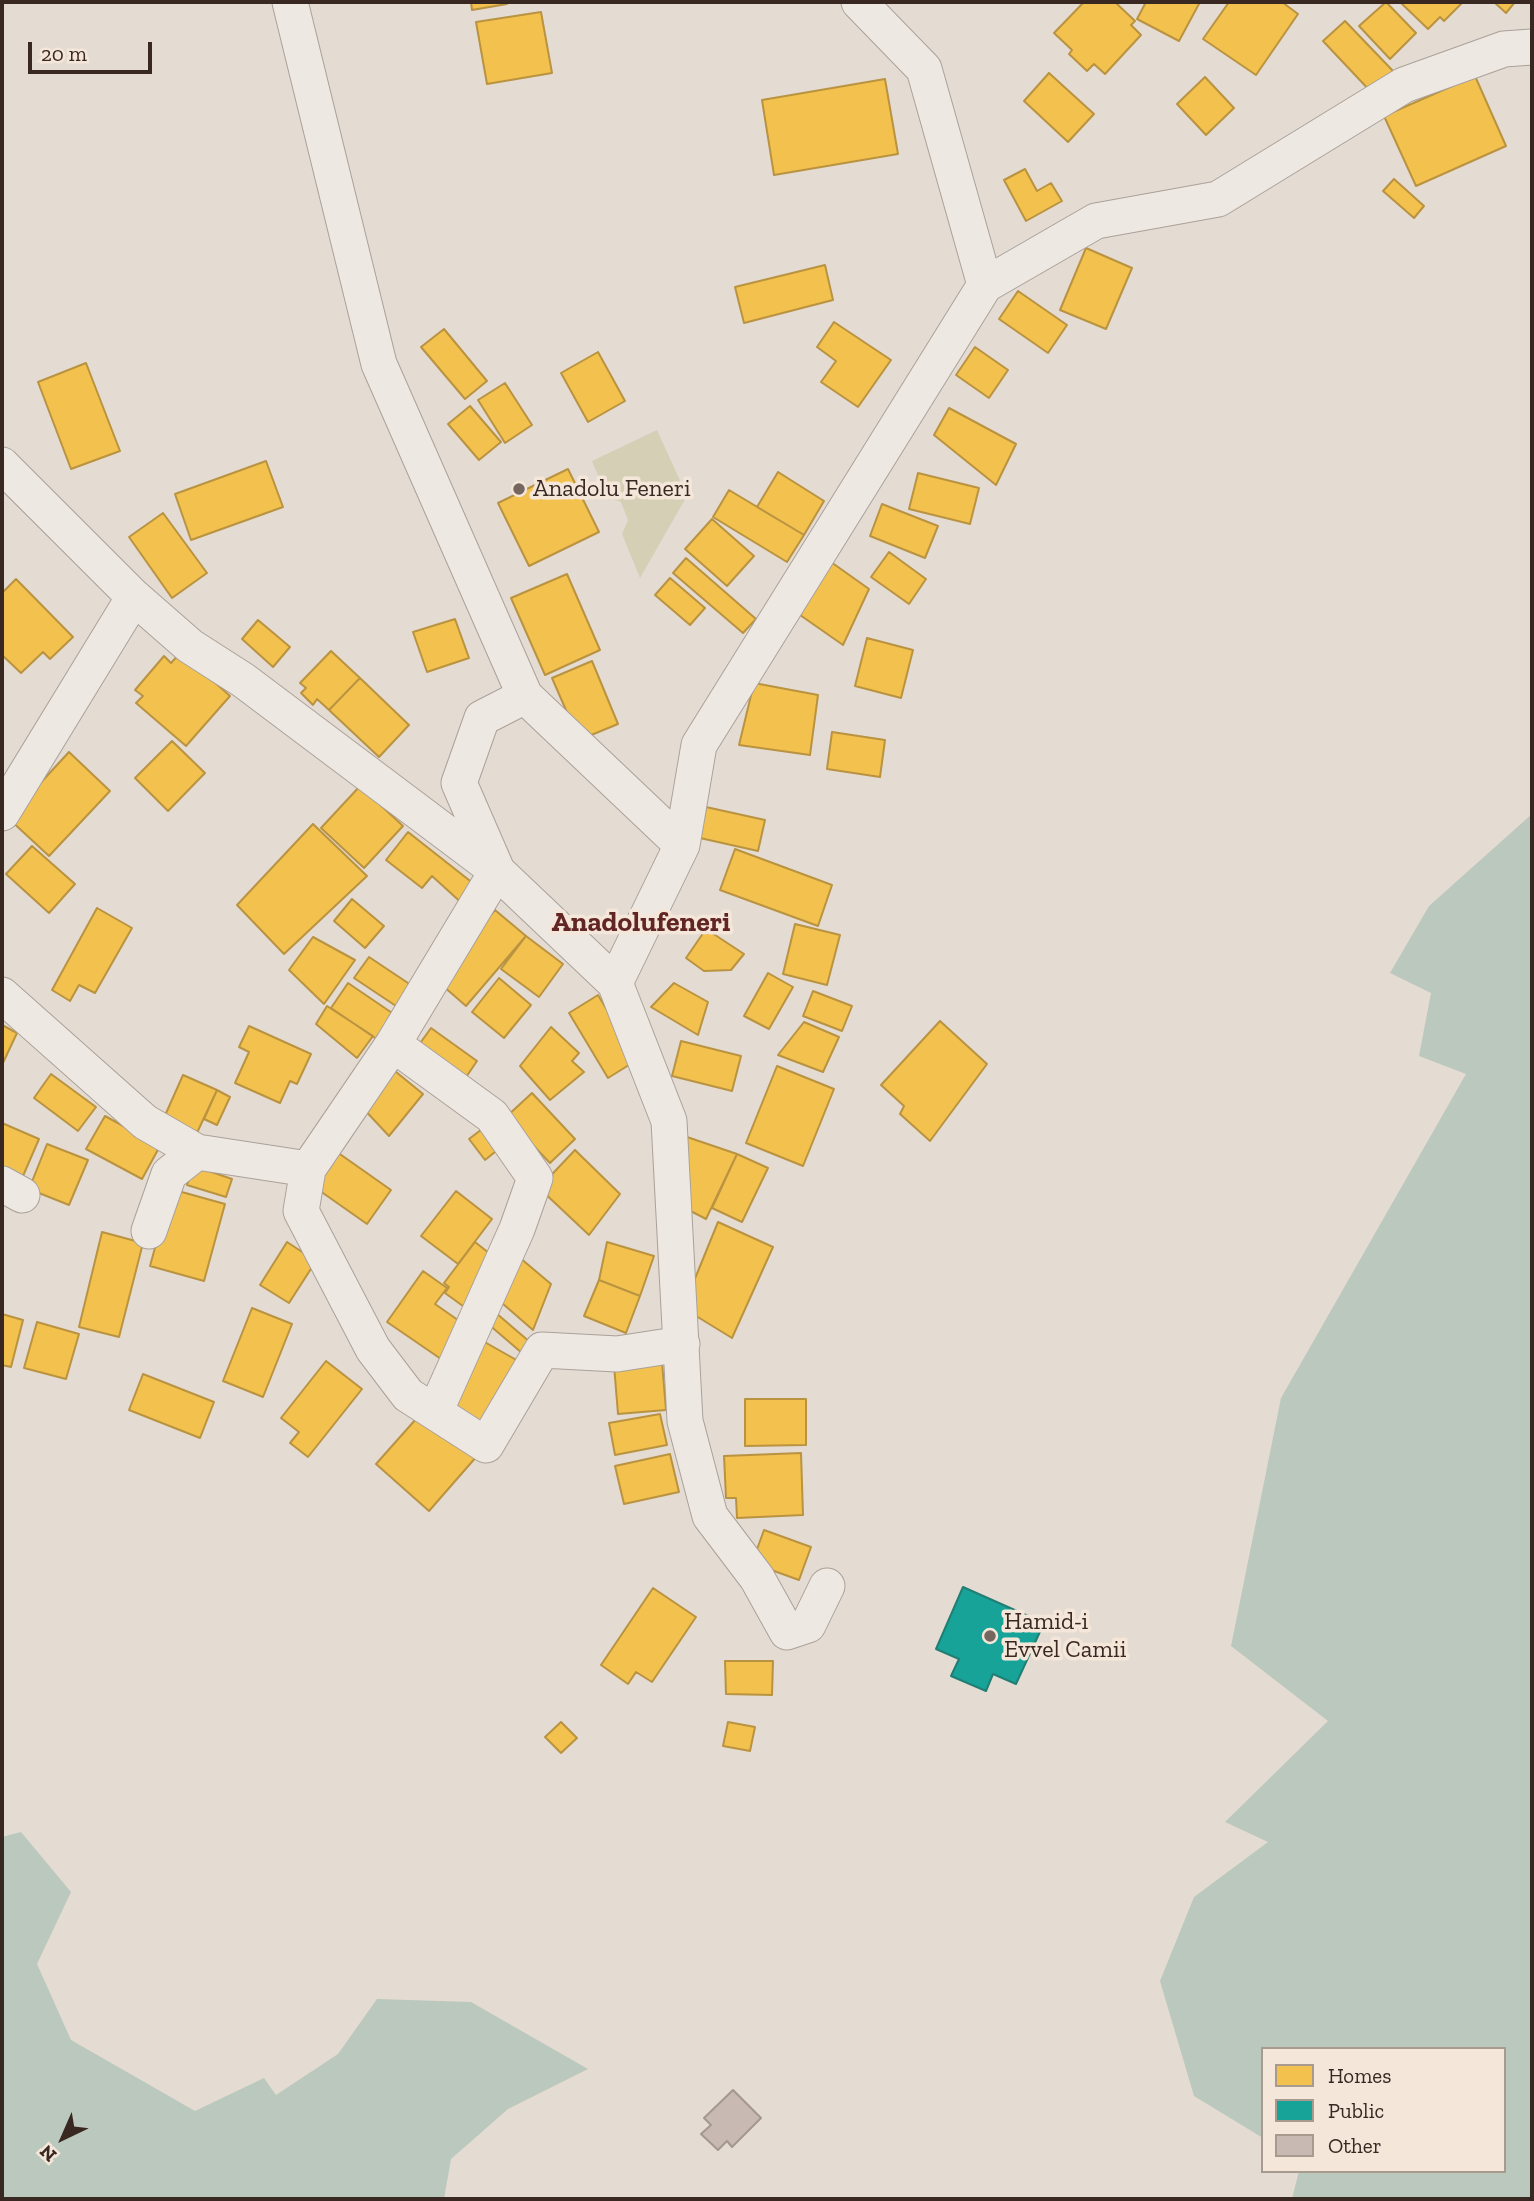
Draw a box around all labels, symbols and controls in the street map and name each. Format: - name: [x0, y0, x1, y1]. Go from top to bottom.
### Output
- scale bar: [32, 28, 156, 72]
- text: 20 m: [41, 41, 87, 66]
- place label: Anadolu Feneri: [533, 475, 691, 503]
- marker: Anadolu Feneri: [511, 481, 527, 497]
- district label: Anadolufeneri: [552, 906, 730, 940]
- place label: Hamid-i Evvel Camii: [1004, 1608, 1126, 1664]
- marker: Hamid-i Evvel Camii: [982, 1628, 998, 1644]
- legend: [1261, 2047, 1506, 2173]
- text: Homes: [1328, 2063, 1391, 2088]
- text: Public: [1328, 2098, 1384, 2123]
- north arrow: [28, 2103, 98, 2173]
- text: Other: [1328, 2133, 1382, 2158]
- text: N: [35, 2140, 61, 2167]

